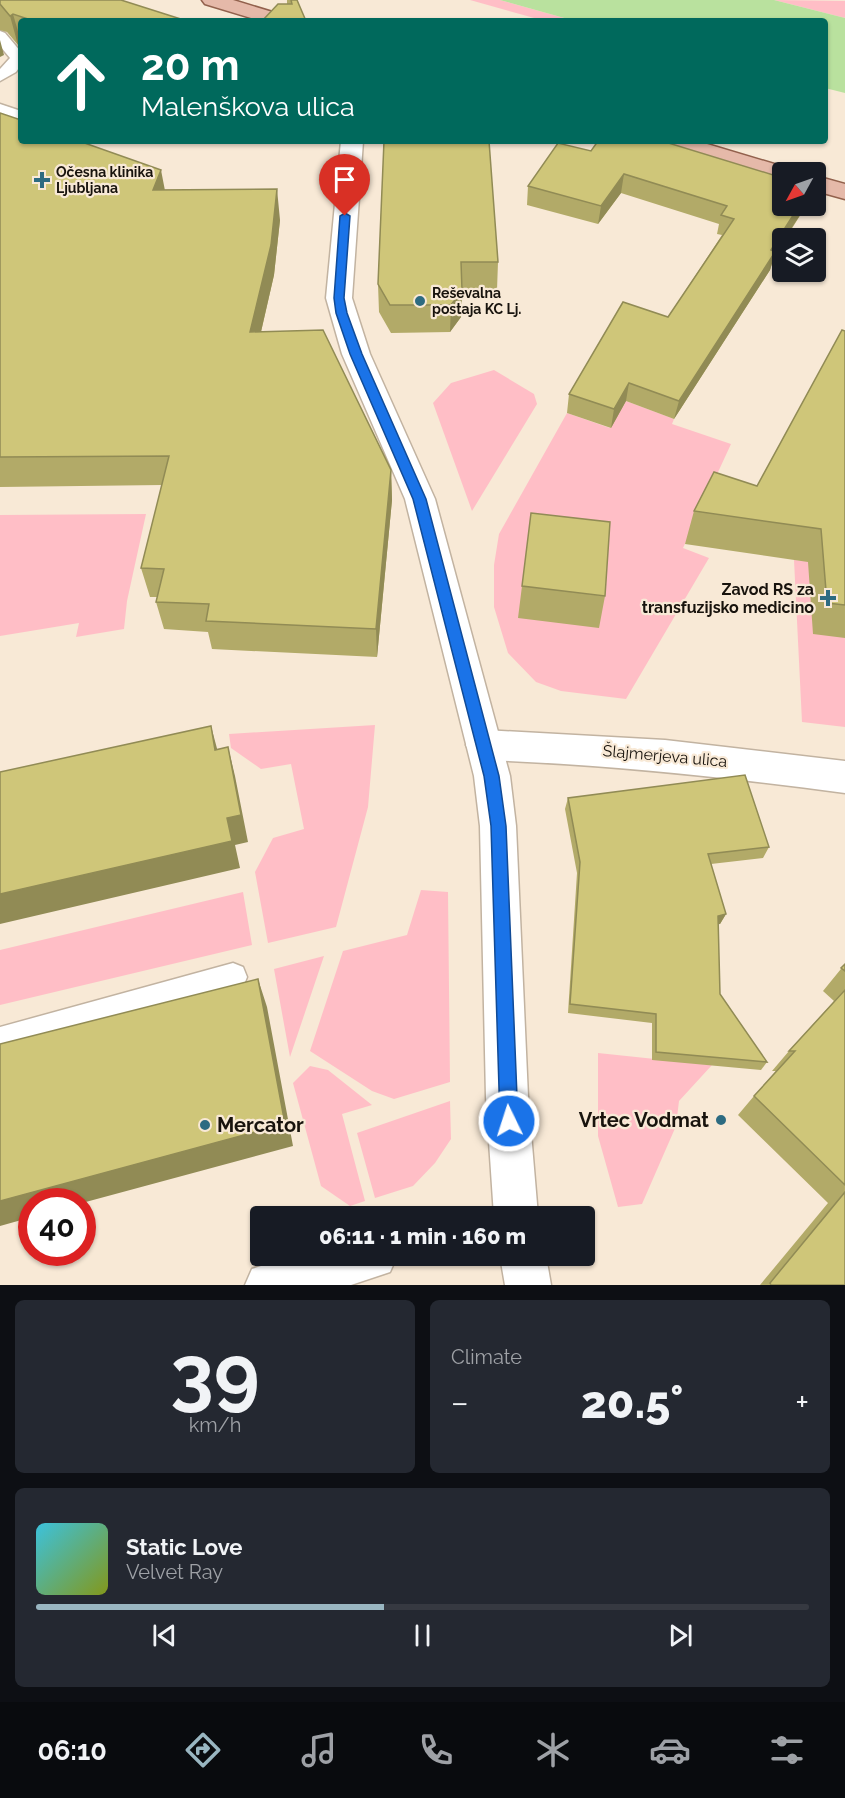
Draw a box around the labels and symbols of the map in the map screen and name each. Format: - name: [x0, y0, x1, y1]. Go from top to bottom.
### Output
- pin: [319, 154, 370, 216]
- north arrow: [772, 162, 826, 216]
- place label: Očesna klinika Ljubljana: [56, 164, 153, 196]
- marker: Očesna klinika Ljubljana: [33, 171, 51, 189]
- place label: Reševalna postaja KC Lj.: [432, 285, 521, 317]
- marker: Reševalna postaja KC Lj.: [413, 294, 427, 308]
- place label: Zavod RS za transfuzijsko medicino: [642, 580, 814, 617]
- marker: Zavod RS za transfuzijsko medicino: [819, 589, 837, 607]
- street label: Šlajmerjeva ulica: [602, 740, 728, 771]
- position arrow: [477, 1089, 541, 1153]
- place label: Vrtec Vodmat: [579, 1108, 709, 1132]
- place label: Mercator: [217, 1113, 304, 1137]
- marker: Vrtec Vodmat: [714, 1113, 728, 1127]
- marker: Mercator: [198, 1118, 212, 1132]
- speed limit sign: 40: [18, 1188, 96, 1266]

